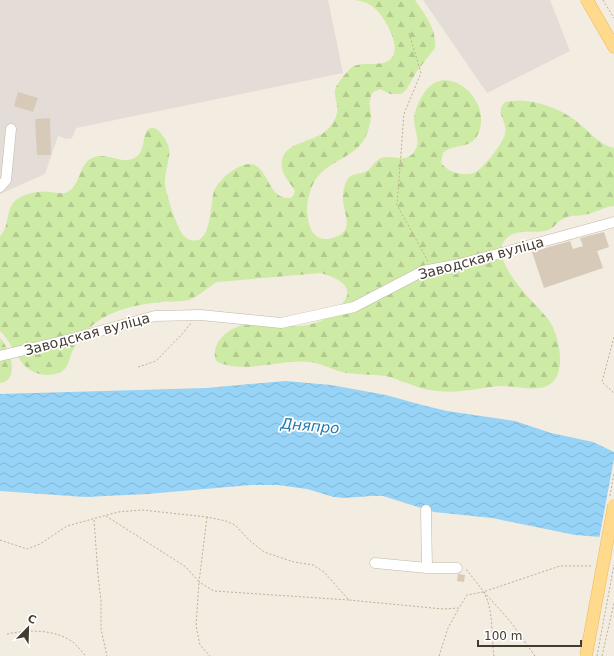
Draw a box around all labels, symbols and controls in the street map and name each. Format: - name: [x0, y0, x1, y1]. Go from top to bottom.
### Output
- street label: Заводская вуліца: [417, 234, 545, 282]
- street label: Заводская вуліца: [23, 310, 151, 358]
- water label: Дняпро: [279, 414, 340, 438]
- north arrow: [8, 608, 48, 648]
- text: С: [25, 612, 38, 627]
- scale bar: [478, 622, 581, 648]
- text: 100 m: [484, 629, 522, 643]

